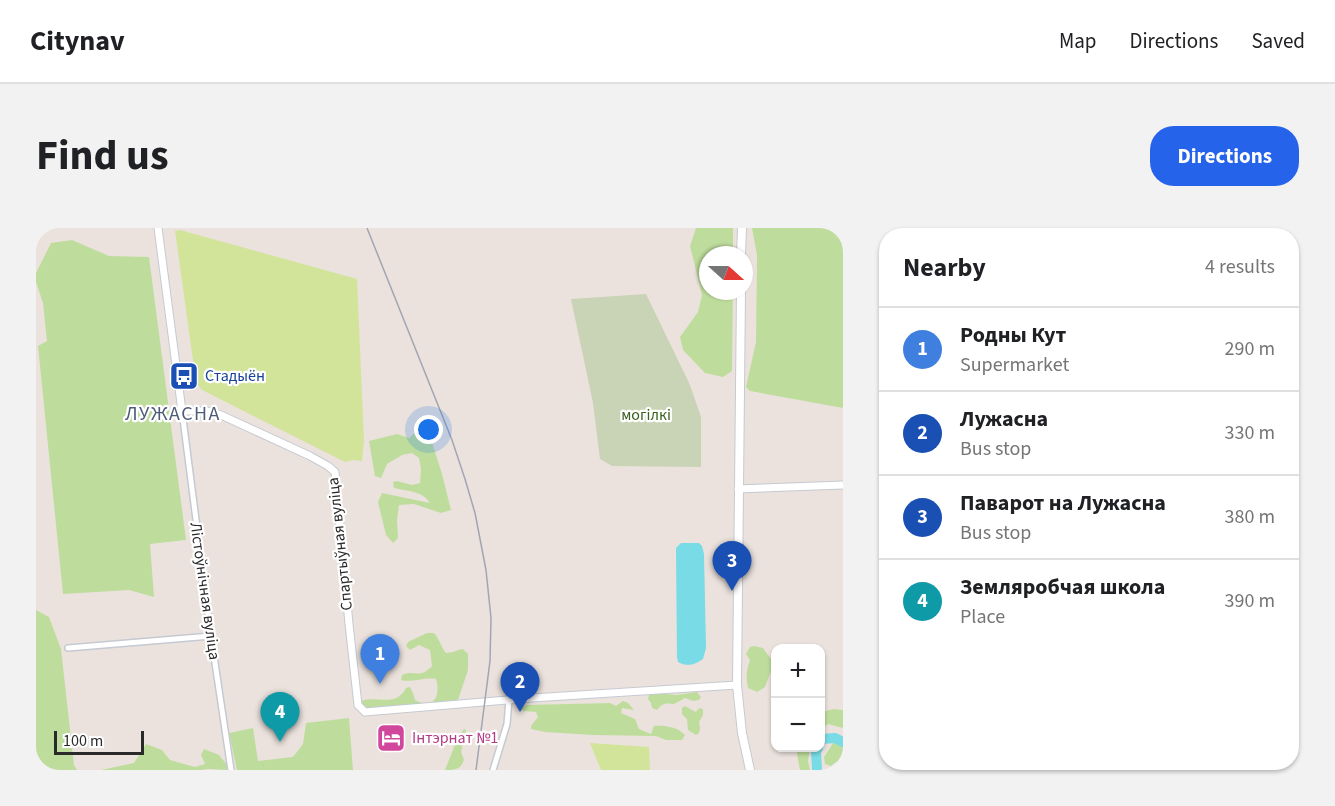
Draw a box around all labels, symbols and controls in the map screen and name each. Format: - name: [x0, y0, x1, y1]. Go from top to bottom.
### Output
- text: Citynav: [30, 21, 125, 61]
- text: Map: [1059, 26, 1097, 56]
- text: Directions: [1130, 26, 1218, 56]
- text: Saved: [1251, 26, 1305, 56]
- text: Find us: [36, 126, 169, 186]
- button: Directions: [1150, 126, 1299, 186]
- north arrow: [699, 246, 753, 300]
- text: Nearby: [903, 249, 986, 286]
- text: 4 results: [1205, 253, 1275, 281]
- text: Родны Кут: [960, 319, 1066, 351]
- text: 1: [917, 335, 928, 363]
- text: 290 m: [1225, 335, 1275, 363]
- text: Supermarket: [960, 351, 1069, 379]
- bus stop icon: Стадыён: [168, 360, 200, 392]
- place label: Стадыён: [205, 365, 265, 387]
- district label: ЛУЖАСНА: [125, 400, 221, 428]
- text: Лужасна: [960, 403, 1048, 435]
- park label: могілкі: [621, 404, 671, 426]
- your location: [414, 415, 443, 444]
- text: 2: [917, 419, 928, 447]
- text: 330 m: [1225, 419, 1275, 447]
- text: Bus stop: [960, 435, 1031, 463]
- street label: Спартыўная вуліца: [322, 476, 358, 612]
- text: Паварот на Лужасна: [960, 487, 1166, 519]
- text: 3: [917, 503, 928, 531]
- text: 380 m: [1225, 503, 1275, 531]
- text: Bus stop: [960, 519, 1031, 547]
- street label: Лістоўнічная вуліца: [184, 521, 226, 661]
- pin: 3: [712, 542, 752, 591]
- text: Земляробчая школа: [960, 571, 1165, 603]
- text: 4: [917, 587, 928, 615]
- text: 390 m: [1225, 587, 1275, 615]
- text: Place: [960, 603, 1005, 631]
- pin: 1: [360, 634, 400, 684]
- map controls: [771, 644, 825, 752]
- button: +: [771, 644, 825, 698]
- pin: 2: [500, 662, 540, 712]
- pin: 4: [260, 692, 300, 742]
- button: −: [771, 698, 825, 752]
- hotel icon: Інтэрнат №1: [375, 722, 407, 754]
- place label: Інтэрнат №1: [412, 727, 498, 749]
- scale bar: [54, 728, 144, 756]
- text: 100 m: [63, 730, 103, 752]

